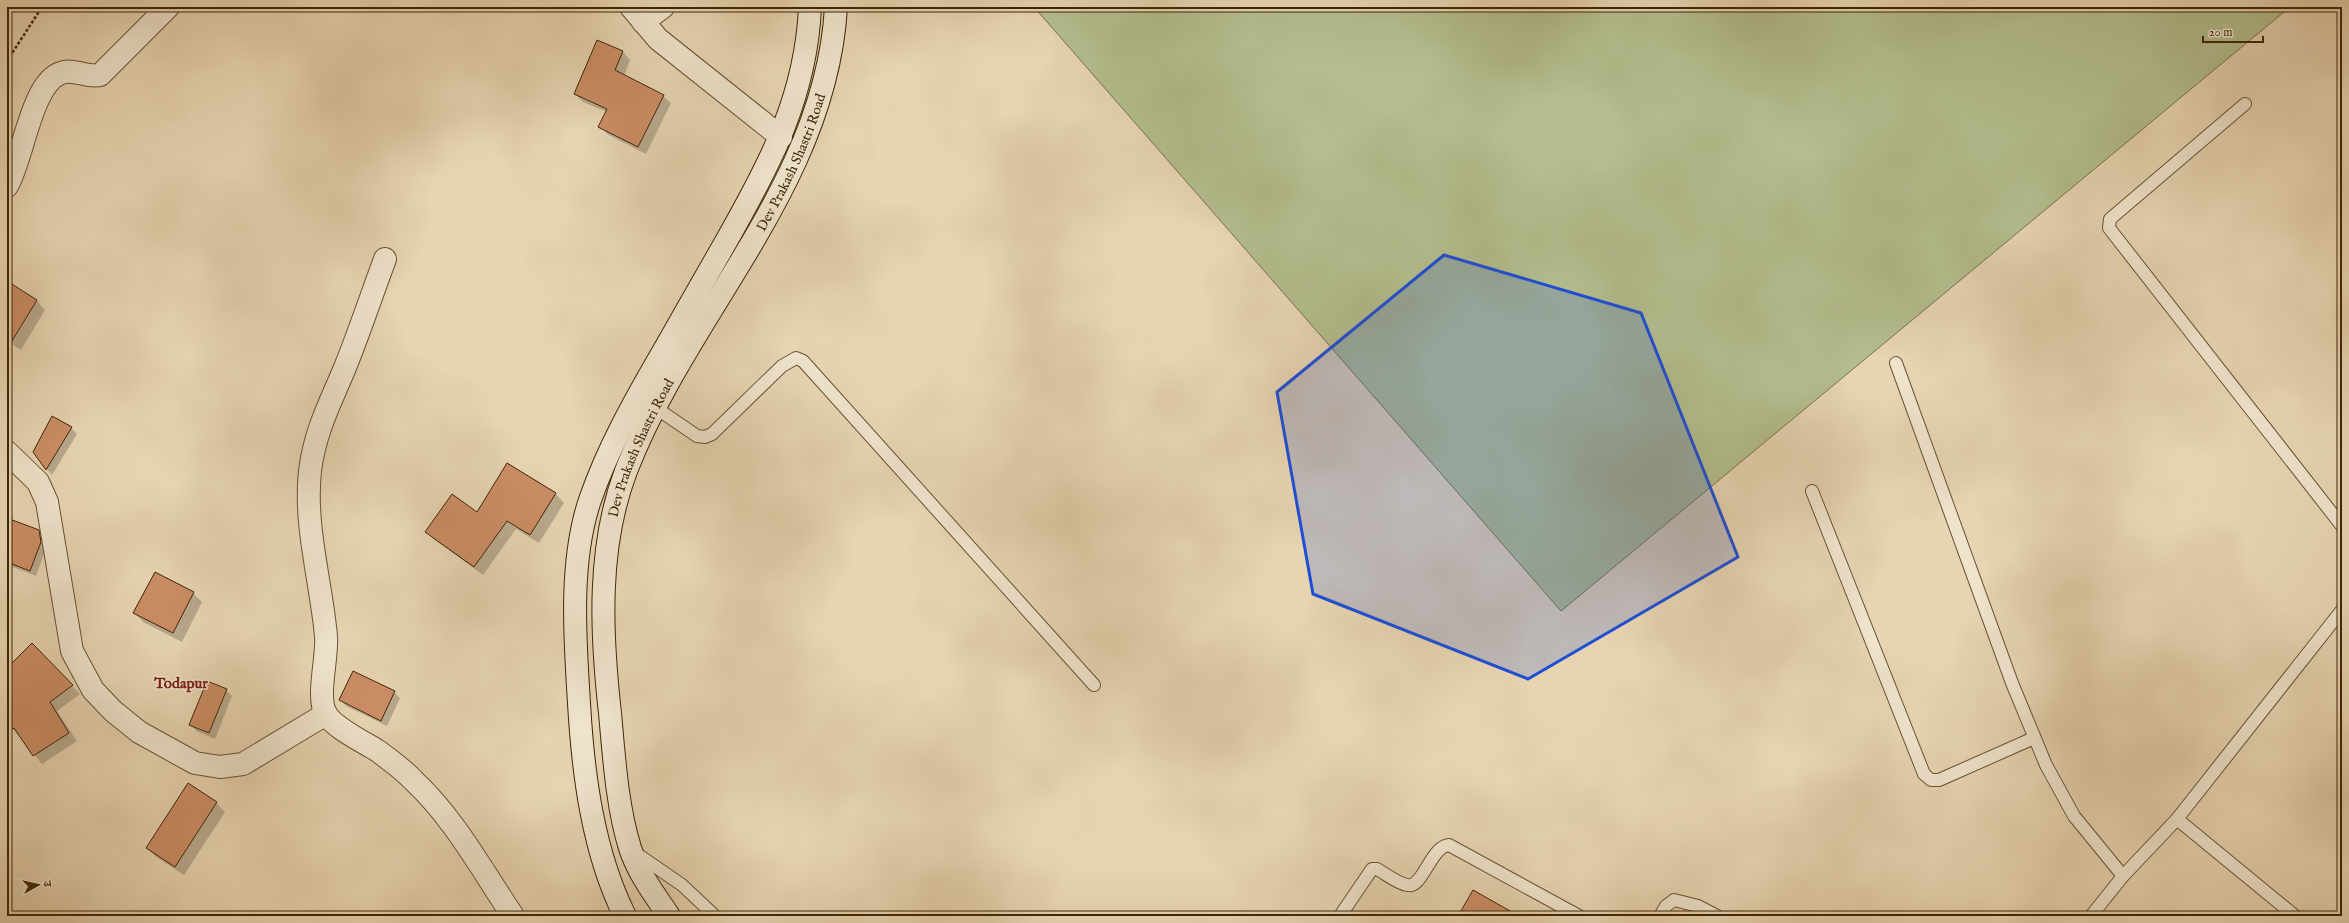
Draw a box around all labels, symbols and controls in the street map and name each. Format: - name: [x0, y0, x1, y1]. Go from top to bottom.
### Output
- scale bar: [2203, 18, 2263, 44]
- text: 20 m: [2209, 25, 2232, 40]
- street label: Dev Prakash Shastri Road: [753, 91, 830, 235]
- street label: Dev Prakash Shastri Road: [605, 375, 679, 519]
- district label: Todapur: [153, 674, 208, 693]
- north arrow: [18, 865, 58, 905]
- text: उ: [39, 879, 54, 889]

